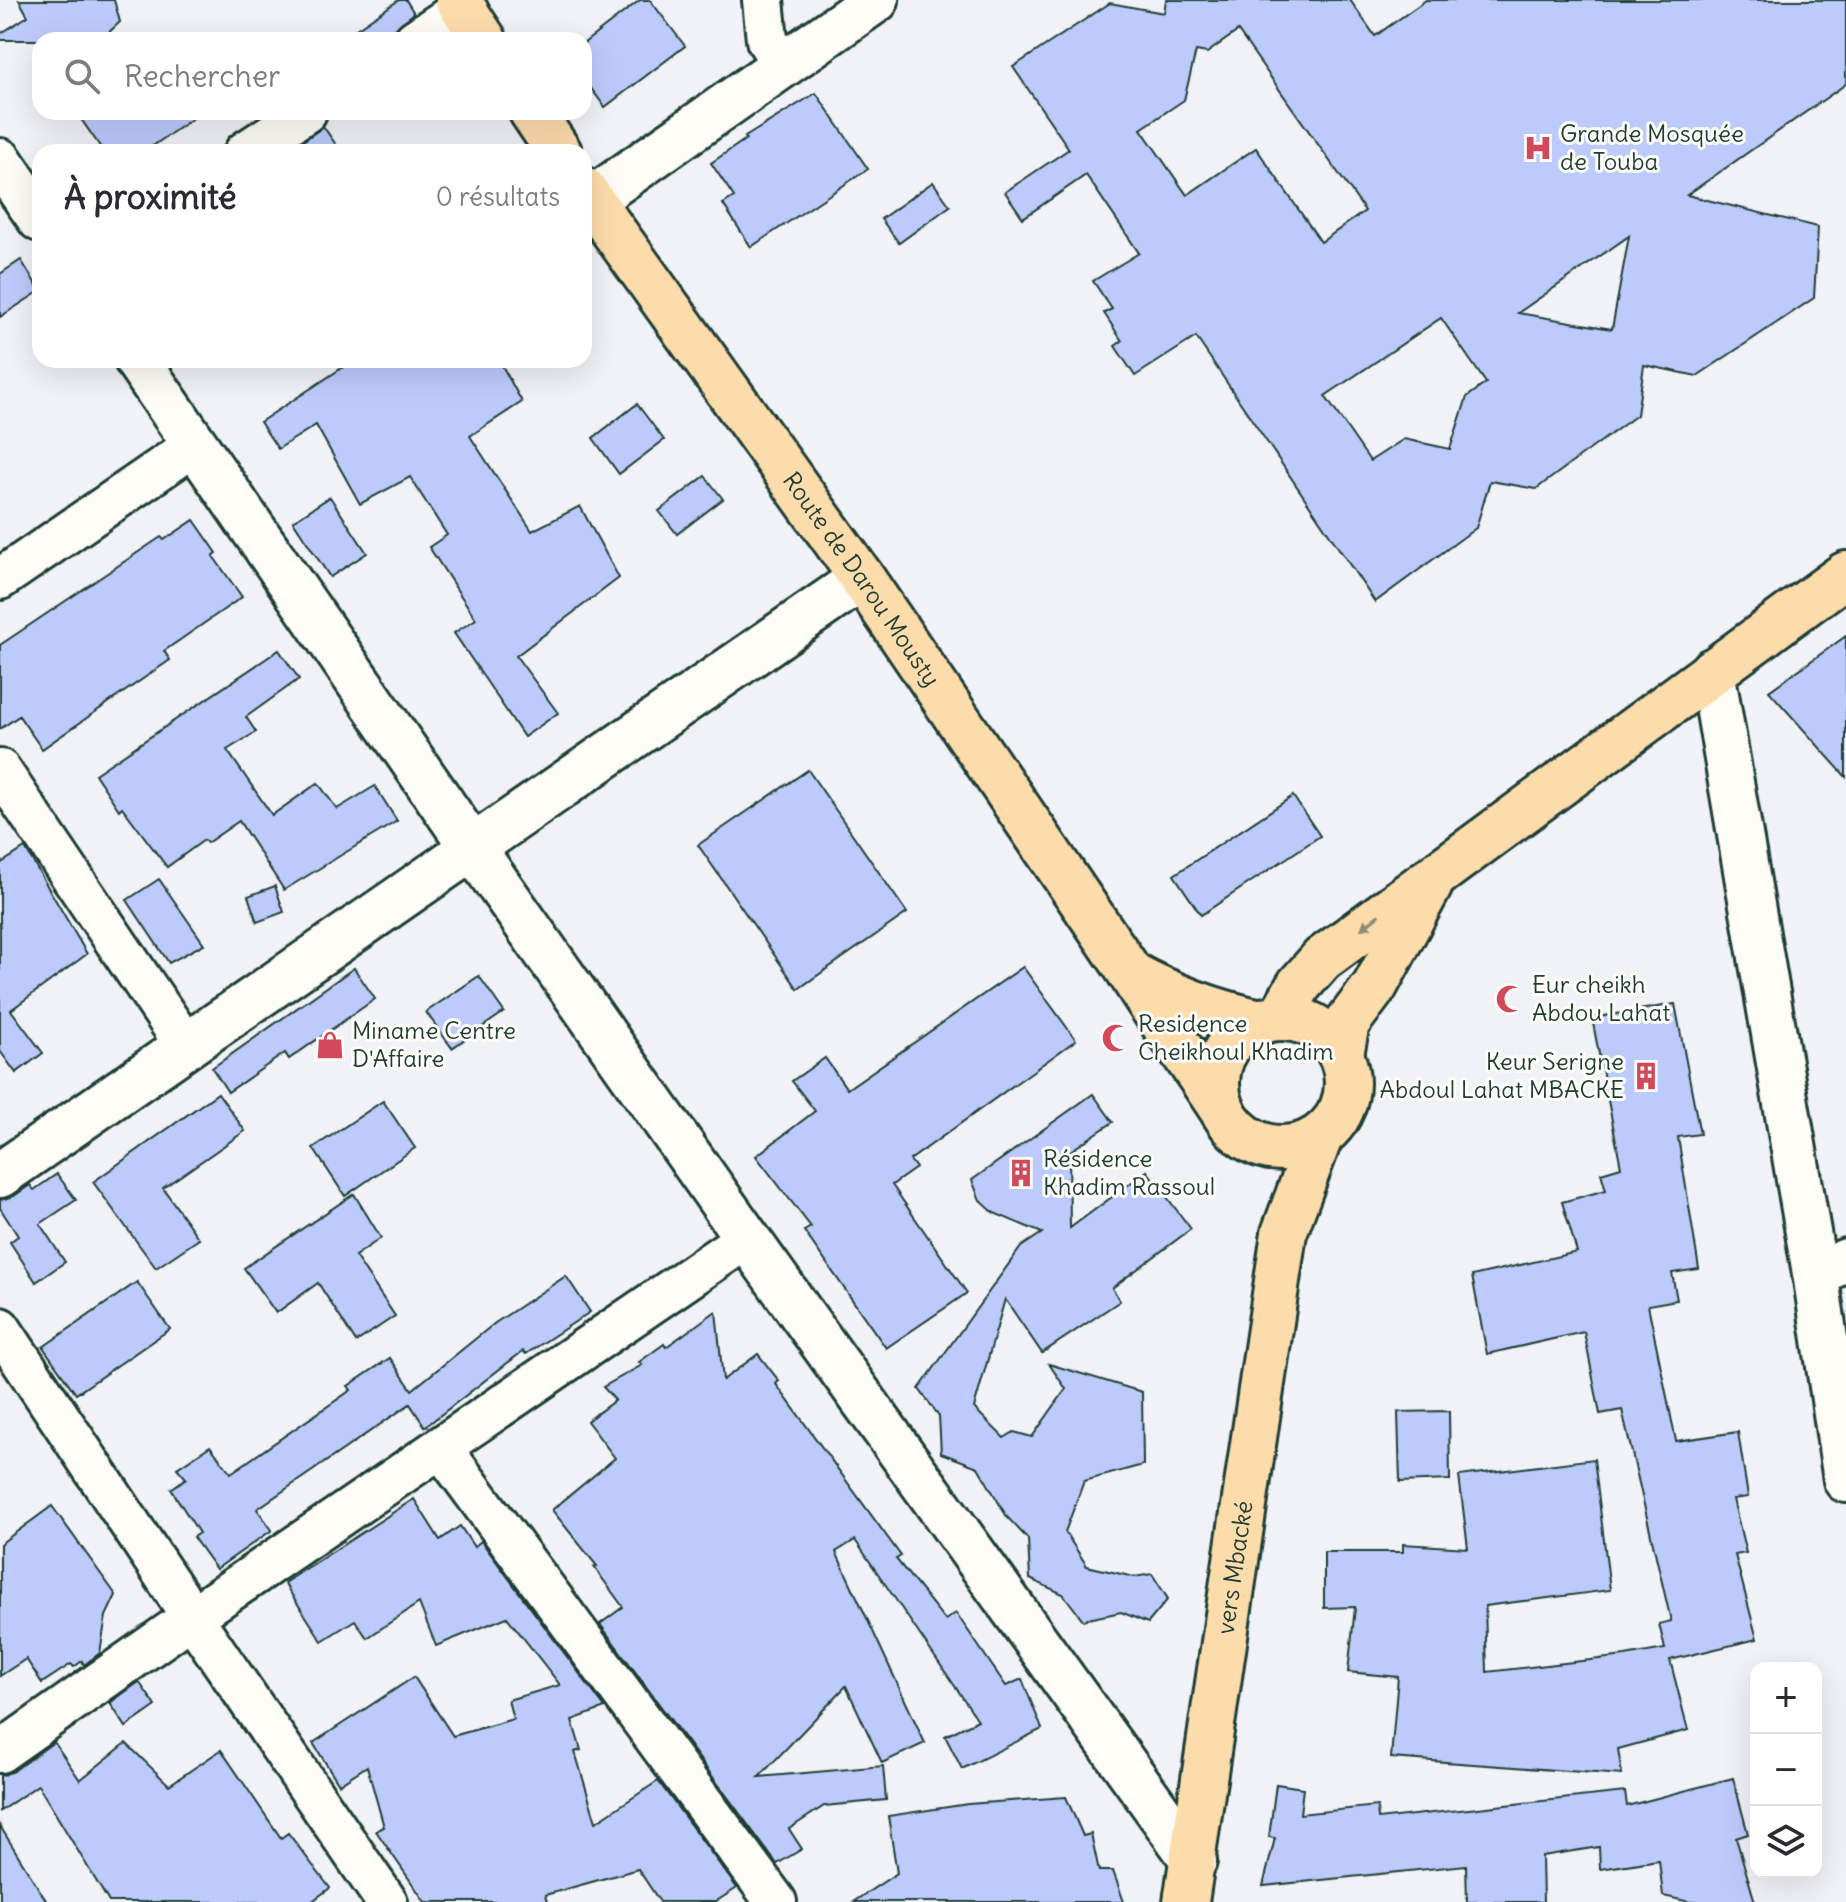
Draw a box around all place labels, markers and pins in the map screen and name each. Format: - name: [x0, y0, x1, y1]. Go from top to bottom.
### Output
- place label: Grande Mosquée de Touba: [1560, 118, 1744, 176]
- hospital icon: Grande Mosquée de Touba: [1523, 133, 1553, 163]
- place label: Eur cheikh Abdou Lahat: [1532, 969, 1670, 1027]
- mosque icon: Eur cheikh Abdou Lahat: [1495, 984, 1525, 1014]
- place label: Residence Cheikhoul Khadim: [1138, 1008, 1333, 1066]
- place label: Miname Centre D'Affaire: [352, 1015, 516, 1073]
- mosque icon: Residence Cheikhoul Khadim: [1101, 1023, 1131, 1053]
- shop icon: Miname Centre D'Affaire: [315, 1030, 345, 1060]
- place label: Keur Serigne Abdoul Lahat MBACKE: [1379, 1046, 1624, 1104]
- building icon: Keur Serigne Abdoul Lahat MBACKE: [1631, 1061, 1661, 1091]
- place label: Résidence Khadim Rassoul: [1043, 1143, 1215, 1201]
- building icon: Résidence Khadim Rassoul: [1006, 1158, 1036, 1188]

